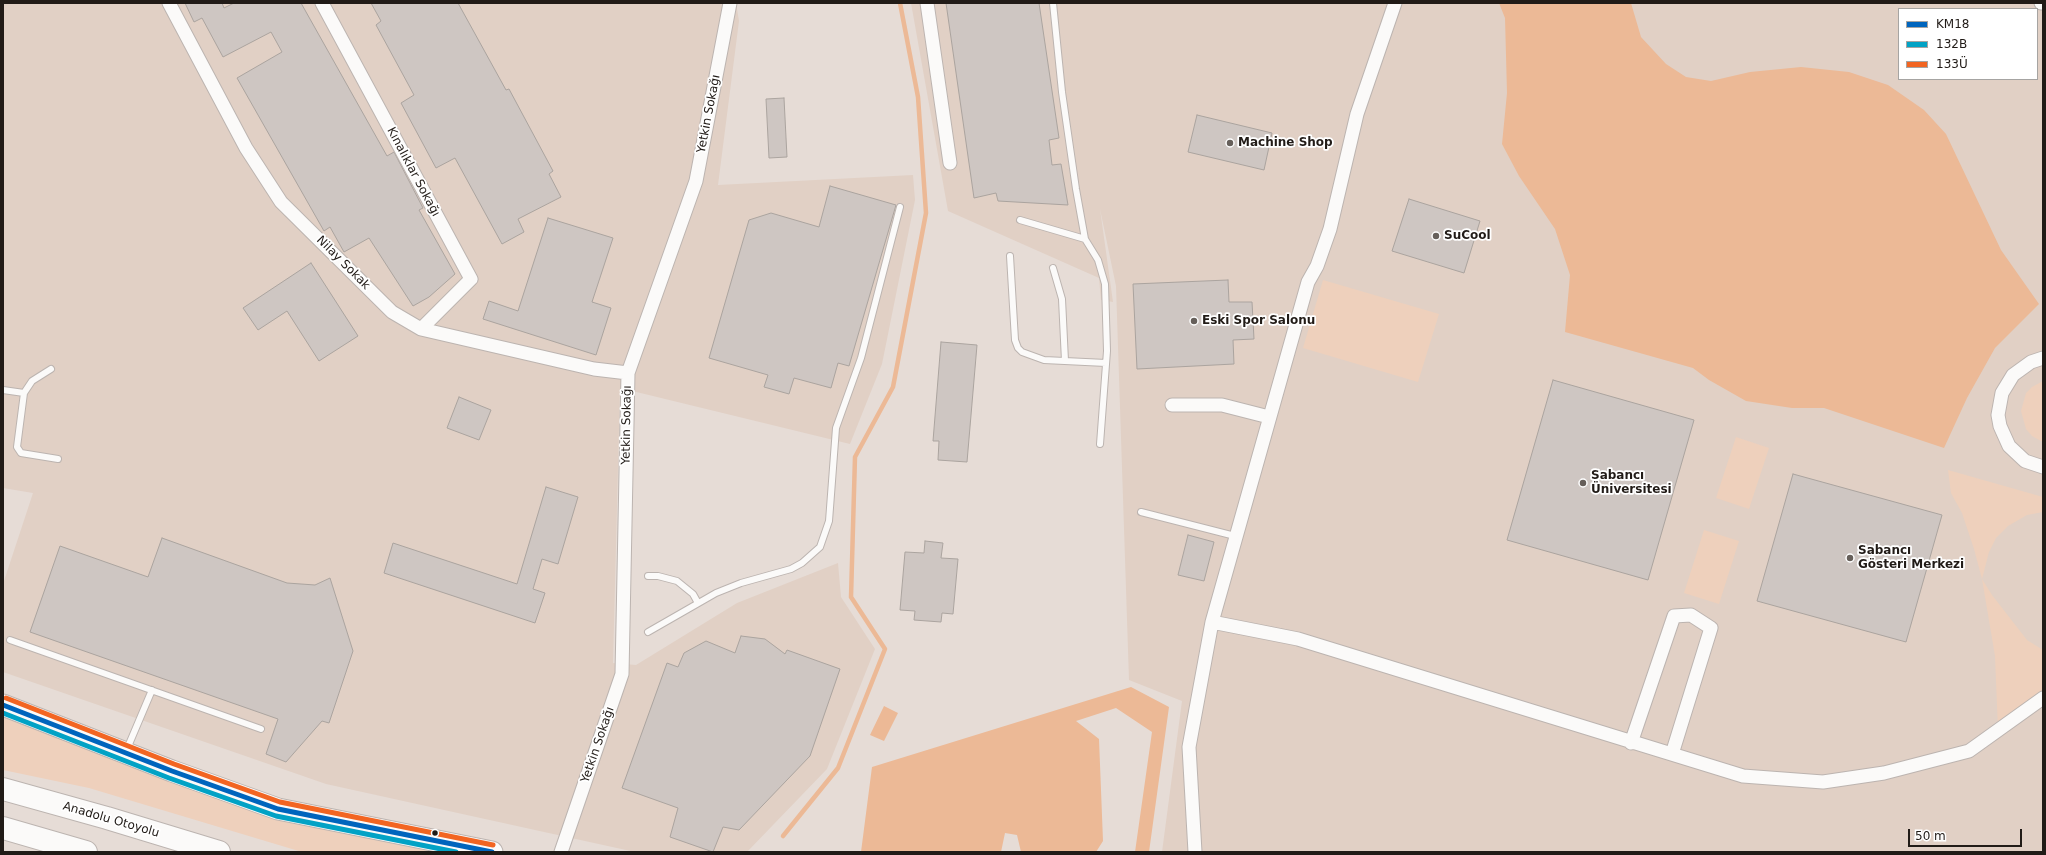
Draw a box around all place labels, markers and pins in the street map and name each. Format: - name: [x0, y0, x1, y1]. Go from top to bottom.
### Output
- place label: Machine Shop: [1238, 136, 1333, 150]
- marker: Machine Shop: [1225, 138, 1235, 148]
- place label: SuCool: [1444, 229, 1491, 243]
- marker: SuCool: [1431, 231, 1441, 241]
- place label: Eski Spor Salonu: [1202, 314, 1315, 328]
- marker: Eski Spor Salonu: [1189, 316, 1199, 326]
- place label: Sabancı Üniversitesi: [1591, 469, 1672, 497]
- marker: Sabancı Üniversitesi: [1578, 478, 1588, 488]
- place label: Sabancı Gösteri Merkezi: [1858, 544, 1964, 572]
- marker: Sabancı Gösteri Merkezi: [1845, 553, 1855, 563]
- unlabelled marker: [430, 828, 440, 838]

